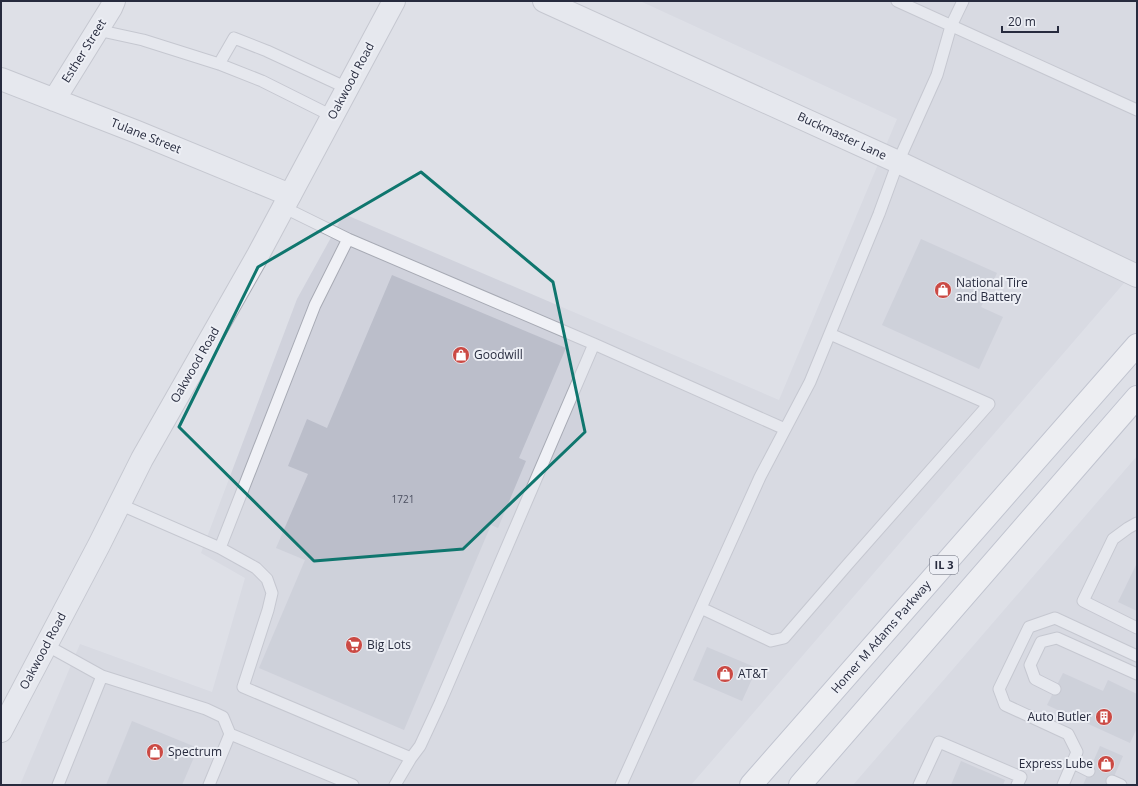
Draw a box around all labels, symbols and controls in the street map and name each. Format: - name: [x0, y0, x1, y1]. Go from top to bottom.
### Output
- scale bar: [1002, 8, 1058, 34]
- text: 20 m: [1008, 13, 1036, 30]
- street label: Esther Street: [57, 16, 110, 86]
- street label: Oakwood Road: [323, 39, 378, 122]
- street label: Buckmaster Lane: [795, 107, 890, 164]
- street label: Tulane Street: [109, 114, 184, 157]
- place label: National Tire and Battery: [956, 274, 1028, 305]
- shop icon: National Tire and Battery: [933, 280, 953, 300]
- street label: Oakwood Road: [166, 324, 223, 406]
- shop icon: Goodwill: [451, 345, 471, 365]
- place label: Goodwill: [474, 346, 523, 363]
- house number: 1721: [392, 492, 414, 506]
- road number: IL 3: [930, 556, 958, 574]
- street label: Homer M Adams Parkway: [827, 576, 935, 697]
- street label: Oakwood Road: [15, 609, 70, 692]
- supermarket icon: Big Lots: [344, 635, 364, 655]
- place label: Big Lots: [367, 636, 411, 653]
- shop icon: AT&T: [715, 664, 735, 684]
- place label: AT&T: [738, 665, 768, 682]
- building icon: Auto Butler: [1094, 707, 1114, 727]
- place label: Auto Butler: [1027, 708, 1091, 725]
- shop icon: Spectrum: [145, 742, 165, 762]
- place label: Spectrum: [168, 743, 222, 760]
- shop icon: Express Lube: [1096, 754, 1116, 774]
- place label: Express Lube: [1019, 755, 1093, 772]

